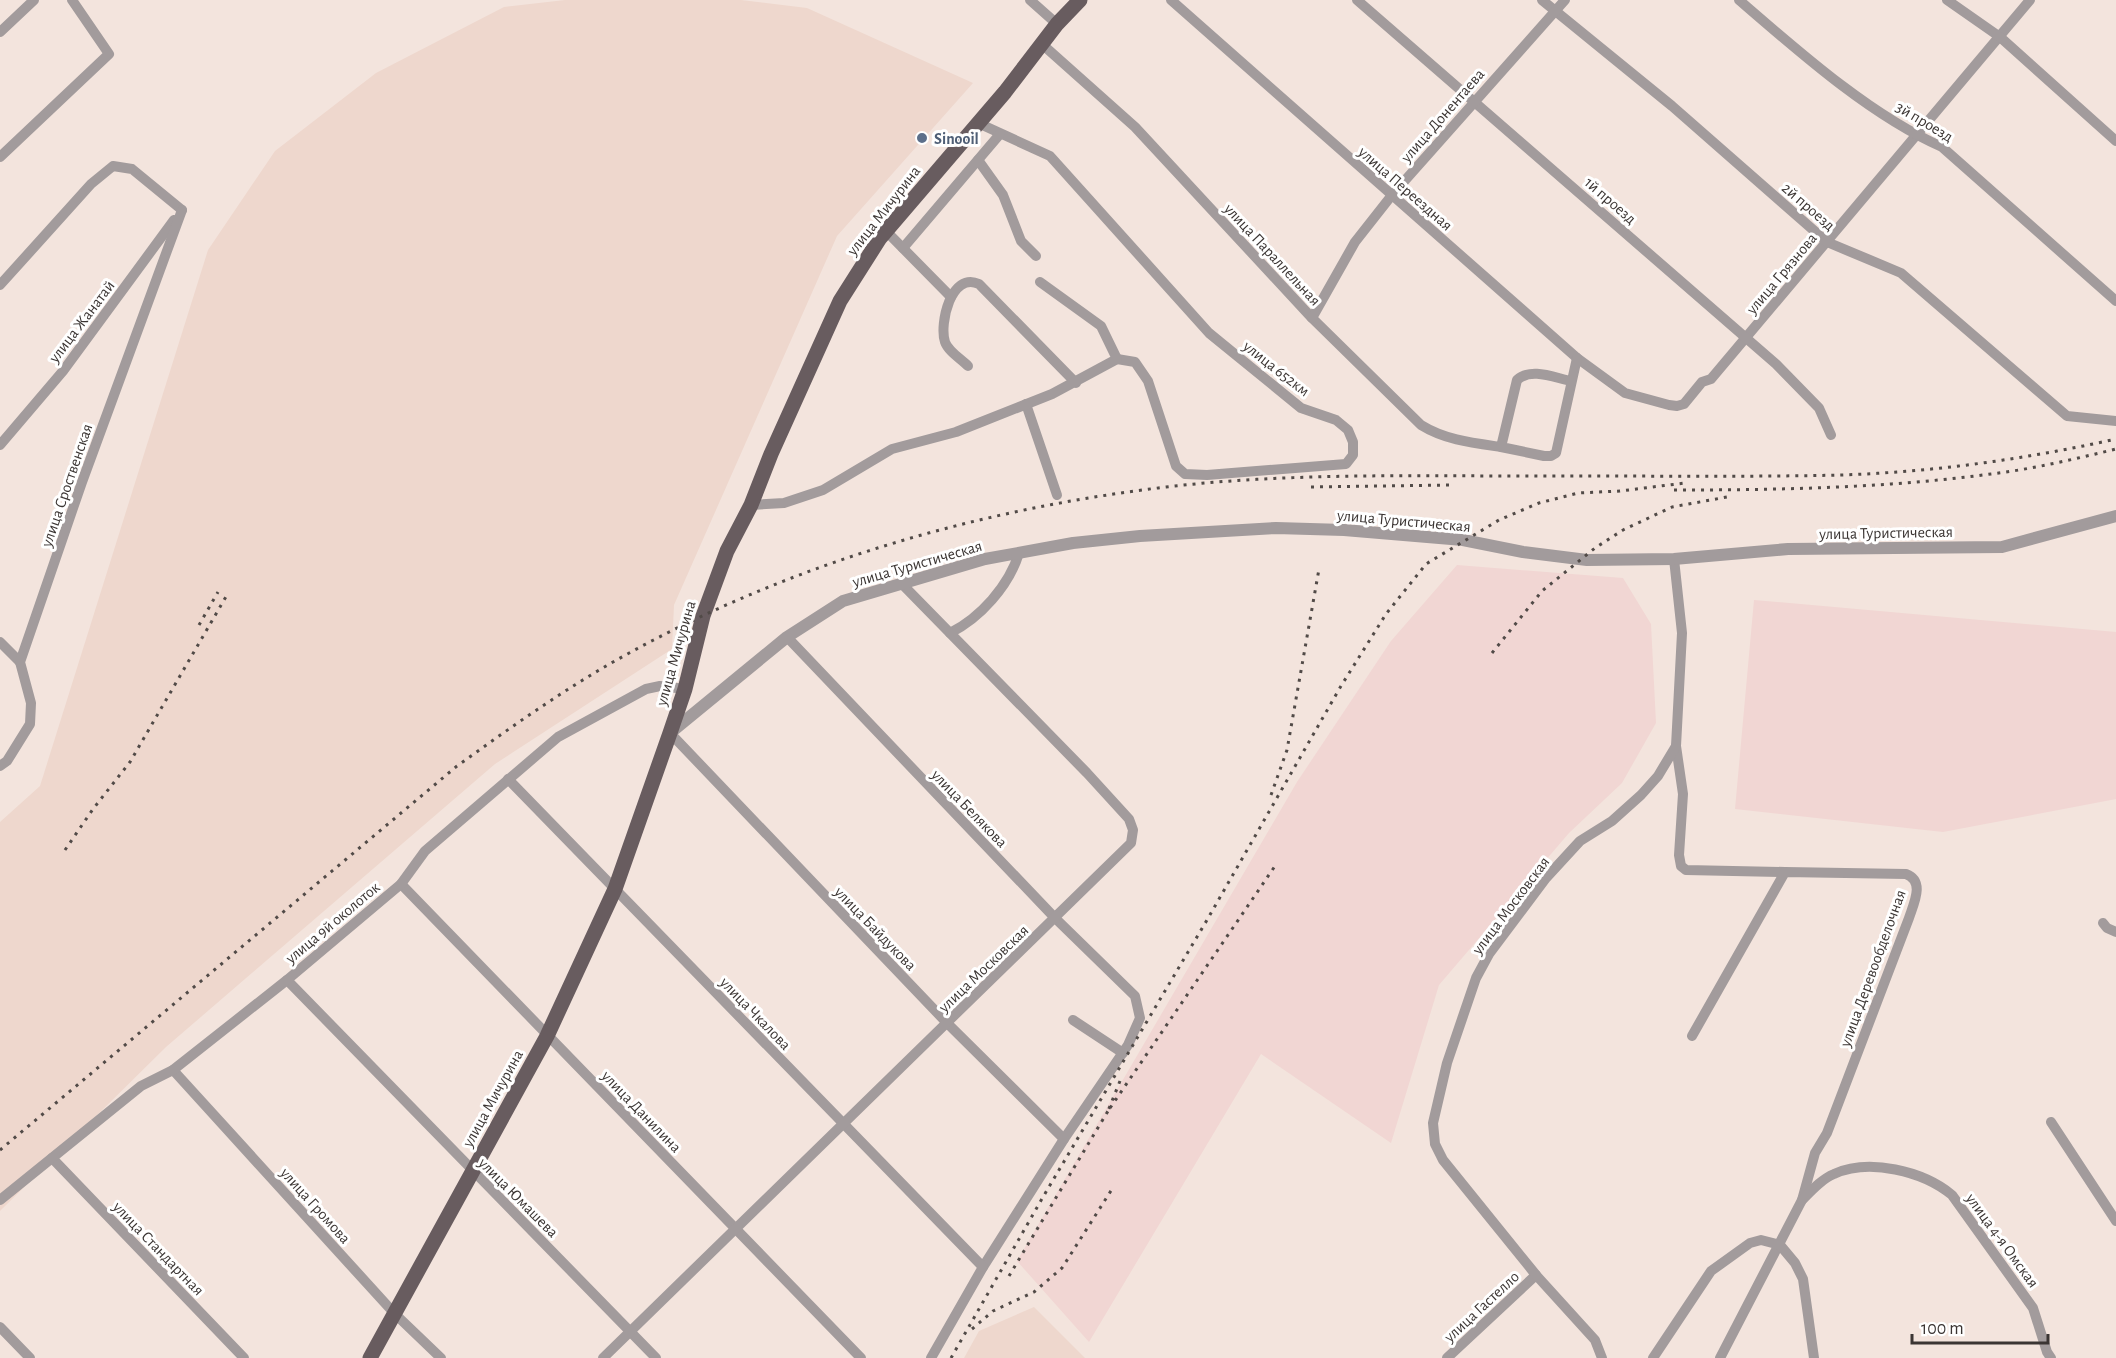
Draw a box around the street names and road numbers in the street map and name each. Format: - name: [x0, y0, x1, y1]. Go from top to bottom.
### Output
- street label: улица Донентаева: [1397, 66, 1488, 167]
- street label: 3й проезд: [1893, 99, 1956, 145]
- street label: улица Переездная: [1354, 143, 1455, 234]
- street label: улица Мичурина: [844, 163, 924, 260]
- street label: 1й проезд: [1581, 174, 1639, 227]
- street label: 2й проезд: [1779, 180, 1838, 234]
- street label: улица Параллельная: [1220, 200, 1324, 310]
- street label: улица Грязнова: [1743, 230, 1821, 319]
- street label: улица Жанатай: [45, 278, 118, 367]
- street label: улица 652км: [1239, 337, 1313, 400]
- street label: улица Сроственская: [38, 422, 96, 550]
- street label: улица Туристическая: [1335, 507, 1471, 536]
- street label: улица Туристическая: [1818, 524, 1953, 543]
- street label: улица Туристическая: [850, 538, 984, 591]
- street label: улица Мичурина: [653, 599, 700, 709]
- street label: улица Белякова: [927, 766, 1010, 851]
- street label: улица Московская: [1468, 854, 1553, 959]
- street label: улица 9й околоток: [282, 879, 384, 968]
- street label: улица Байдукова: [830, 883, 919, 974]
- street label: улица Деревообделочная: [1837, 888, 1910, 1050]
- street label: улица Московская: [935, 922, 1032, 1017]
- street label: улица Чкалова: [715, 974, 794, 1054]
- street label: улица Мичурина: [459, 1047, 527, 1151]
- street label: улица Данилина: [597, 1067, 684, 1156]
- street label: улица Юмашева: [474, 1154, 561, 1241]
- street label: улица Громова: [276, 1164, 353, 1247]
- street label: улица 4-я Омская: [1961, 1190, 2042, 1291]
- street label: улица Стандартная: [108, 1198, 207, 1299]
- street label: улица Гастелло: [1441, 1268, 1523, 1347]

